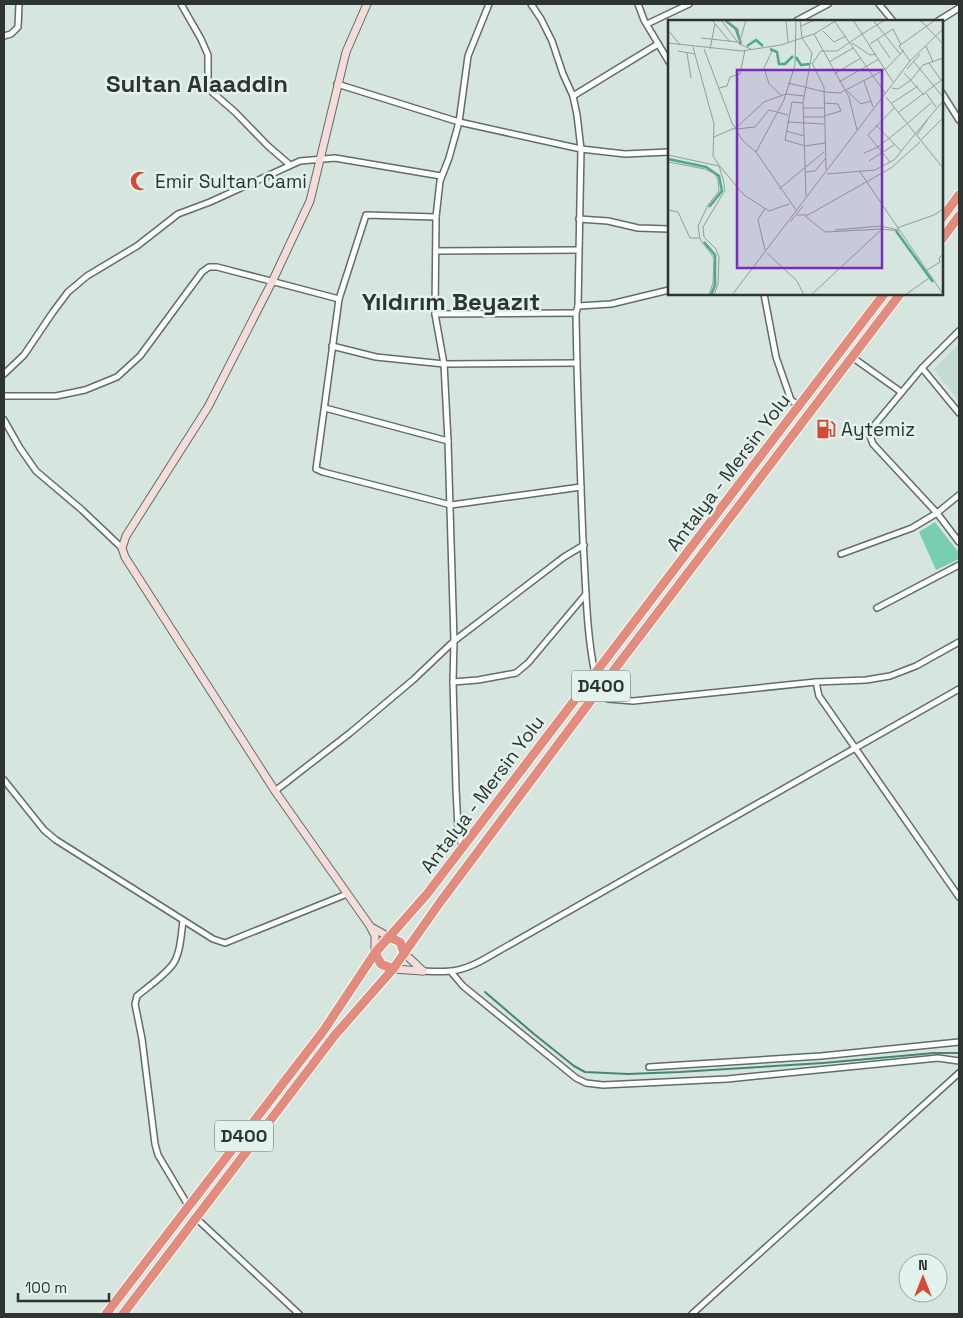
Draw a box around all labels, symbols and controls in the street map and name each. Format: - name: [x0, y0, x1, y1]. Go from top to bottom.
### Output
- inset map: [668, 20, 943, 295]
- district label: Sultan Alaaddin: [106, 68, 288, 99]
- place label: Emir Sultan Cami: [155, 169, 307, 194]
- mosque icon: Emir Sultan Cami: [129, 170, 151, 192]
- district label: Yıldırım Beyazıt: [362, 286, 540, 317]
- street label: Antalya - Mersin Yolu: [661, 388, 796, 556]
- place label: Aytemiz: [841, 417, 915, 442]
- fuel station icon: Aytemiz: [815, 418, 837, 440]
- road number: D400: [572, 670, 630, 701]
- street label: Antalya - Mersin Yolu: [415, 710, 550, 878]
- road number: D400: [215, 1120, 273, 1152]
- north arrow: [898, 1253, 948, 1303]
- text: N: [918, 1256, 928, 1274]
- scale bar: [18, 1270, 109, 1302]
- text: 100 m: [25, 1278, 67, 1297]

